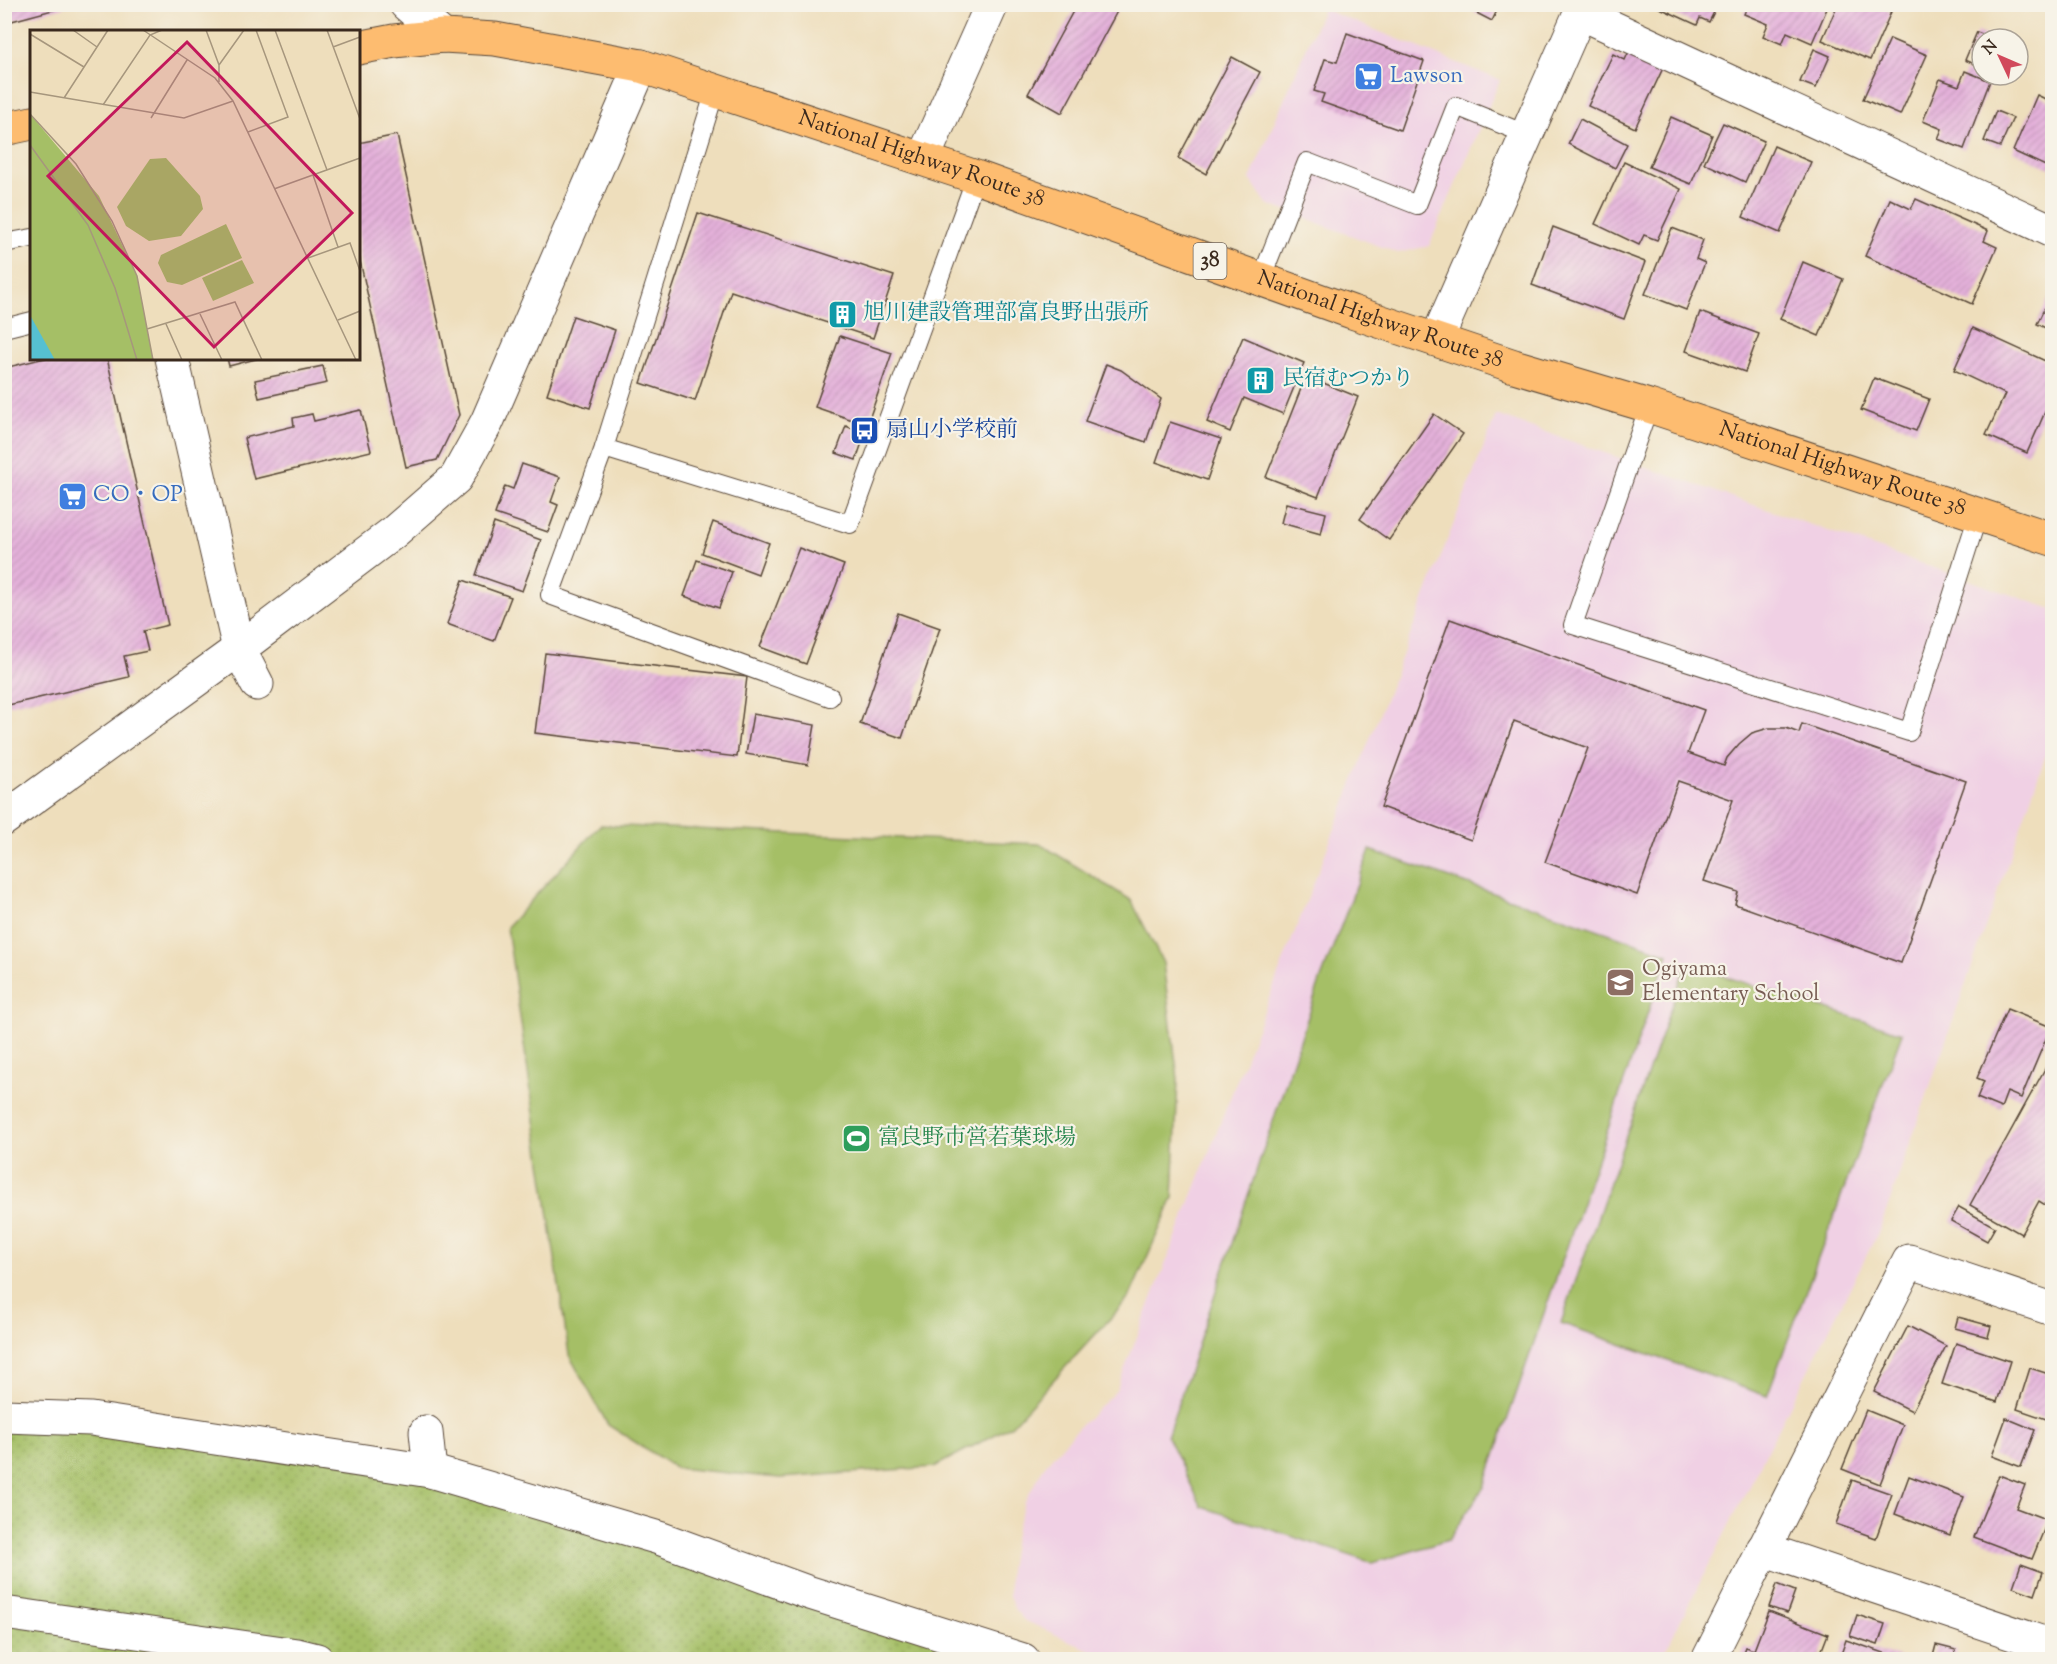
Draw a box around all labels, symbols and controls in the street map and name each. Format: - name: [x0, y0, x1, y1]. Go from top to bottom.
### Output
- north arrow: [1970, 27, 2030, 87]
- inset map: [30, 30, 360, 360]
- text: N: [1978, 36, 2004, 61]
- supermarket icon: Lawson: [1353, 61, 1385, 93]
- place label: Lawson: [1390, 61, 1463, 93]
- street label: National Highway Route 38: [794, 103, 1049, 216]
- road number: 38: [1194, 243, 1226, 279]
- street label: National Highway Route 38: [1252, 263, 1507, 377]
- building icon: 旭川建設管理部富良野出張所: [826, 298, 858, 330]
- place label: 旭川建設管理部富良野出張所: [863, 298, 1149, 330]
- building icon: 民宿むつかり: [1245, 364, 1277, 396]
- place label: 民宿むつかり: [1282, 364, 1414, 396]
- street label: National Highway Route 38: [1715, 414, 1970, 525]
- bus stop icon: 扇山小学校前: [849, 415, 881, 447]
- place label: 扇山小学校前: [886, 415, 1018, 447]
- supermarket icon: CO・OP: [56, 480, 88, 512]
- place label: CO・OP: [93, 480, 183, 512]
- place label: Ogiyama Elementary School: [1642, 954, 1819, 1011]
- school or university icon: Ogiyama Elementary School: [1605, 967, 1637, 999]
- sports icon: 富良野市営若葉球場: [841, 1123, 873, 1155]
- place label: 富良野市営若葉球場: [878, 1123, 1076, 1155]

